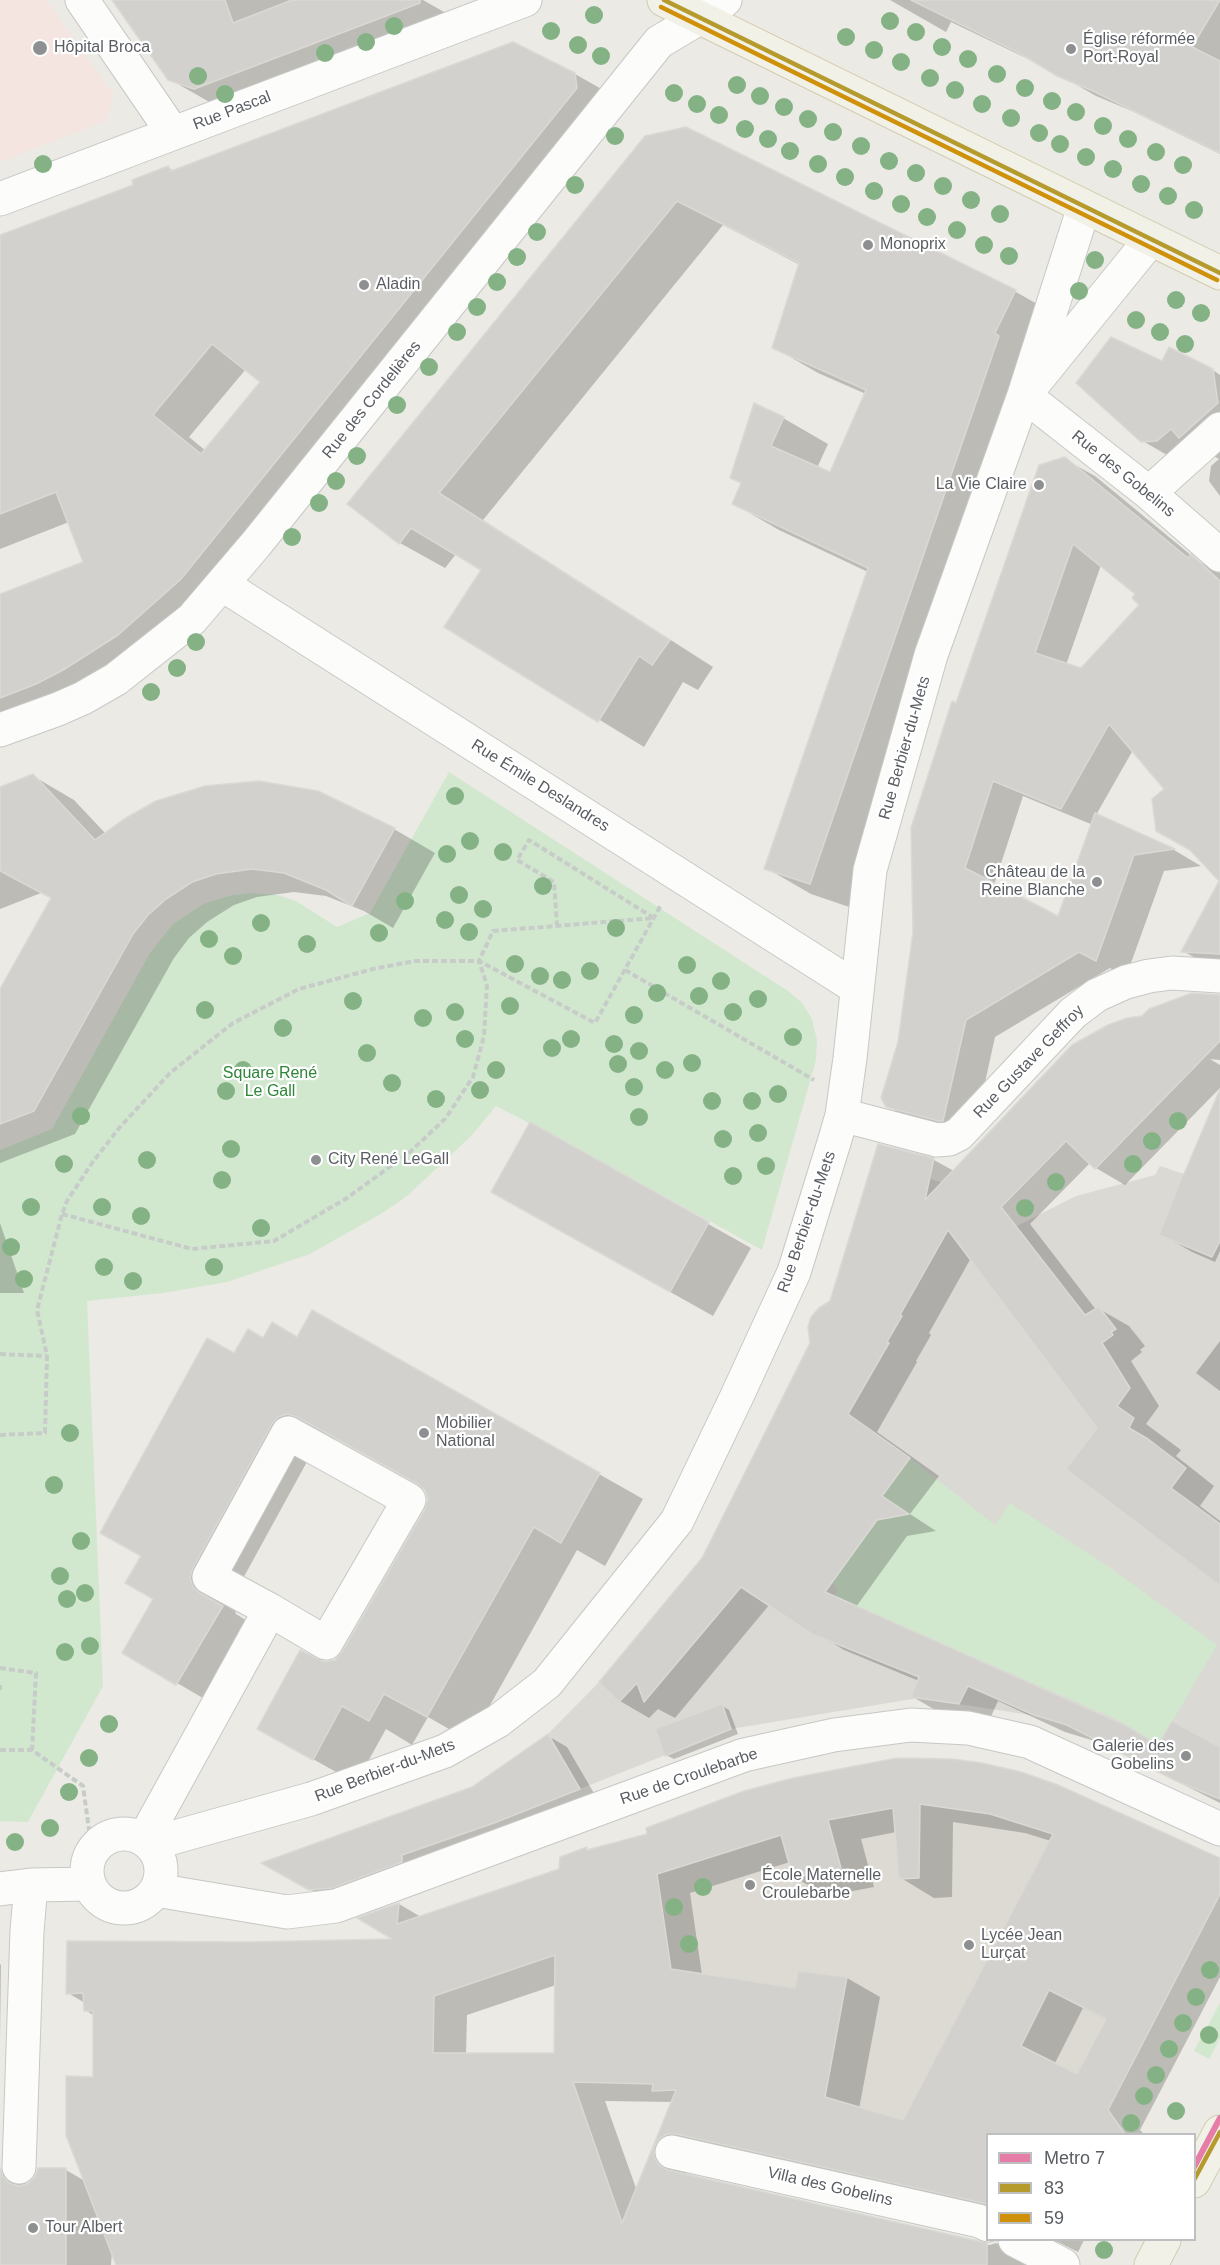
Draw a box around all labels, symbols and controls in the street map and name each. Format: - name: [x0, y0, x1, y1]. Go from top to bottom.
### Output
- place label: Église réformée Port-Royal: [1083, 30, 1195, 68]
- place label: Hôpital Broca: [54, 38, 150, 58]
- marker: Hôpital Broca: [31, 39, 49, 57]
- marker: Église réformée Port-Royal: [1064, 42, 1078, 56]
- street label: Rue Pascal: [190, 87, 274, 135]
- place label: Monoprix: [880, 235, 946, 255]
- marker: Monoprix: [861, 238, 875, 252]
- place label: Aladin: [376, 275, 420, 295]
- marker: Aladin: [357, 278, 371, 292]
- street label: Rue des Cordelières: [319, 337, 425, 463]
- street label: Rue des Gobelins: [1068, 427, 1178, 521]
- place label: La Vie Claire: [936, 475, 1027, 495]
- marker: La Vie Claire: [1032, 478, 1046, 492]
- street label: Rue Berbier-du-Mets: [875, 674, 935, 822]
- street label: Rue Émile Deslandres: [467, 736, 613, 836]
- place label: Château de la Reine Blanche: [981, 863, 1085, 901]
- marker: Château de la Reine Blanche: [1090, 875, 1104, 889]
- street label: Rue Gustave Geffroy: [970, 1001, 1088, 1123]
- park label: Square René Le Gall: [223, 1064, 317, 1102]
- street label: Rue Berbier-du-Mets: [774, 1149, 840, 1295]
- place label: City René LeGall: [328, 1150, 449, 1170]
- marker: City René LeGall: [309, 1153, 323, 1167]
- place label: Mobilier National: [436, 1414, 495, 1452]
- marker: Mobilier National: [417, 1426, 431, 1440]
- street label: Rue Berbier-du-Mets: [312, 1735, 458, 1807]
- place label: Galerie des Gobelins: [1092, 1737, 1174, 1775]
- street label: Rue de Croulebarbe: [618, 1744, 760, 1810]
- marker: Galerie des Gobelins: [1179, 1749, 1193, 1763]
- place label: École Maternelle Croulebarbe: [762, 1866, 881, 1904]
- marker: École Maternelle Croulebarbe: [743, 1878, 757, 1892]
- place label: Lycée Jean Lurçat: [981, 1926, 1062, 1964]
- marker: Lycée Jean Lurçat: [962, 1938, 976, 1952]
- legend: [986, 2133, 1196, 2241]
- text: Metro 7: [1044, 2148, 1105, 2168]
- street label: Villa des Gobelins: [766, 2163, 894, 2211]
- text: 83: [1044, 2178, 1064, 2198]
- text: 59: [1044, 2208, 1064, 2228]
- place label: Tour Albert: [45, 2218, 122, 2238]
- marker: Tour Albert: [26, 2221, 40, 2235]

